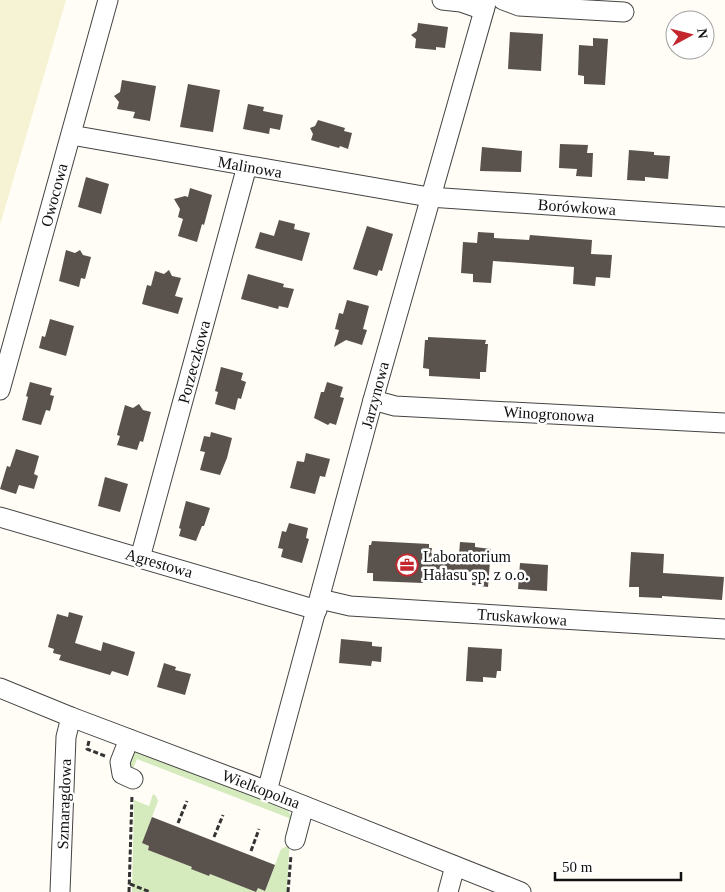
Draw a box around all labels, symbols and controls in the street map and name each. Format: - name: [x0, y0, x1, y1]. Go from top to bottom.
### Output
- north arrow: [665, 10, 715, 60]
- text: N: [694, 28, 710, 39]
- street label: Malinowa: [217, 153, 283, 181]
- street label: Owocowa: [37, 161, 71, 229]
- street label: Borówkowa: [537, 196, 617, 218]
- street label: Porzeczkowa: [175, 319, 213, 405]
- street label: Jarzynowa: [358, 360, 393, 431]
- street label: Winogronowa: [503, 403, 595, 426]
- street label: Agrestowa: [123, 545, 195, 582]
- place label: Laboratorium Hałasu sp. z o.o.: [423, 548, 529, 584]
- office icon: Laboratorium Hałasu sp. z o.o.: [395, 553, 419, 577]
- street label: Truskawkowa: [476, 605, 568, 629]
- street label: Szmaragdowa: [54, 758, 75, 850]
- street label: Wielkopolna: [219, 766, 302, 813]
- scale bar: [555, 850, 681, 882]
- text: 50 m: [562, 859, 593, 875]

